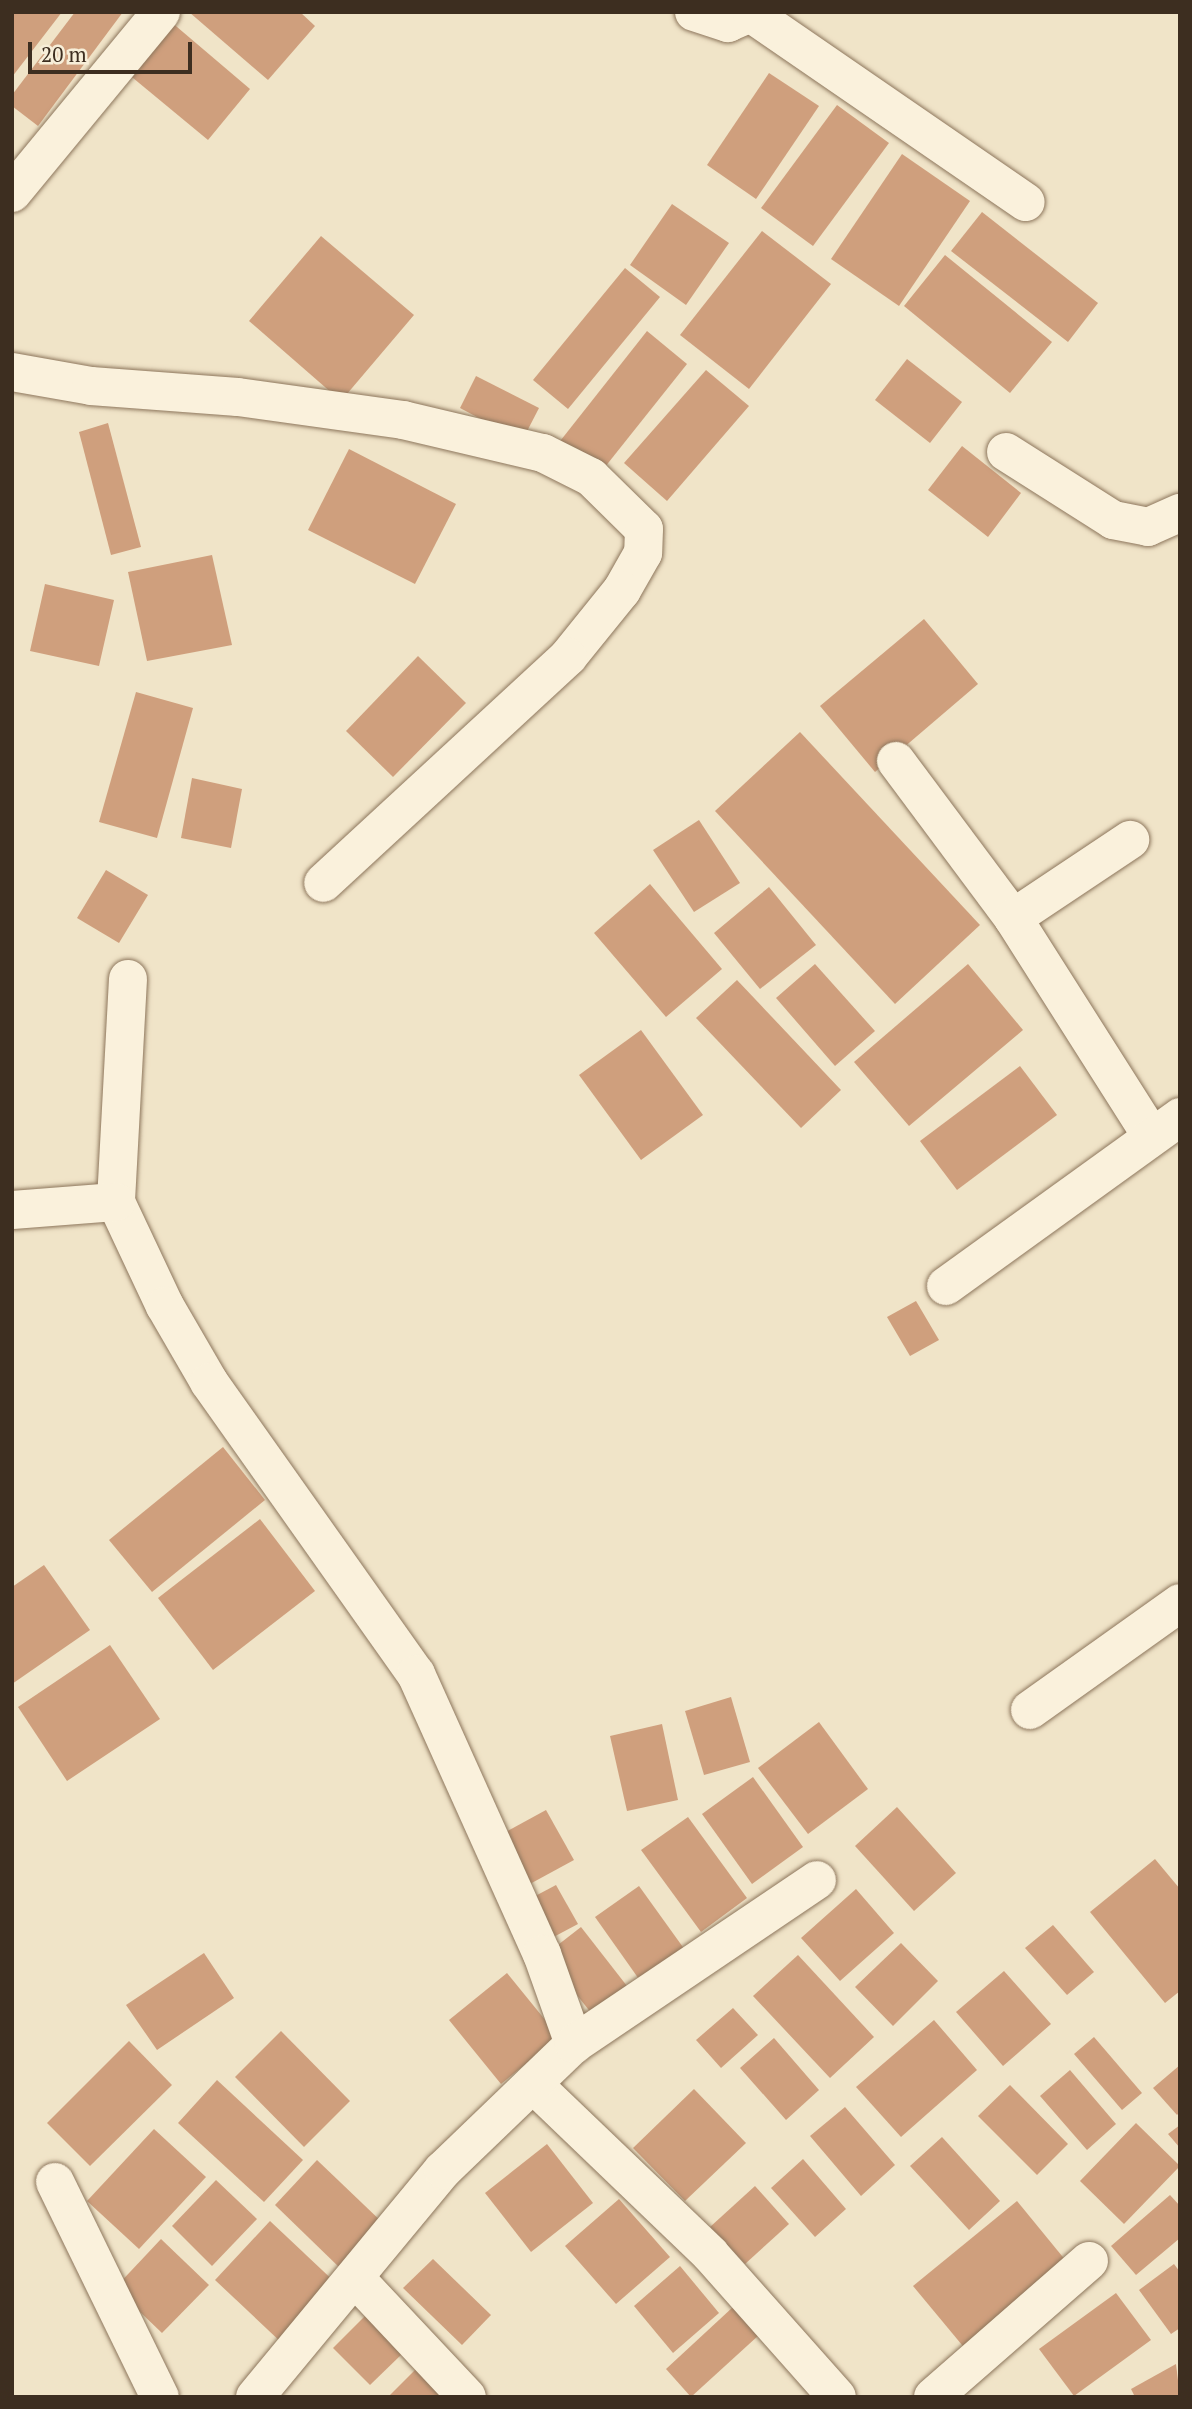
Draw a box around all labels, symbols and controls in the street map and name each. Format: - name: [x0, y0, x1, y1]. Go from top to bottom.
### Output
- scale bar: [32, 28, 196, 72]
- text: 20 m: [41, 40, 87, 68]

